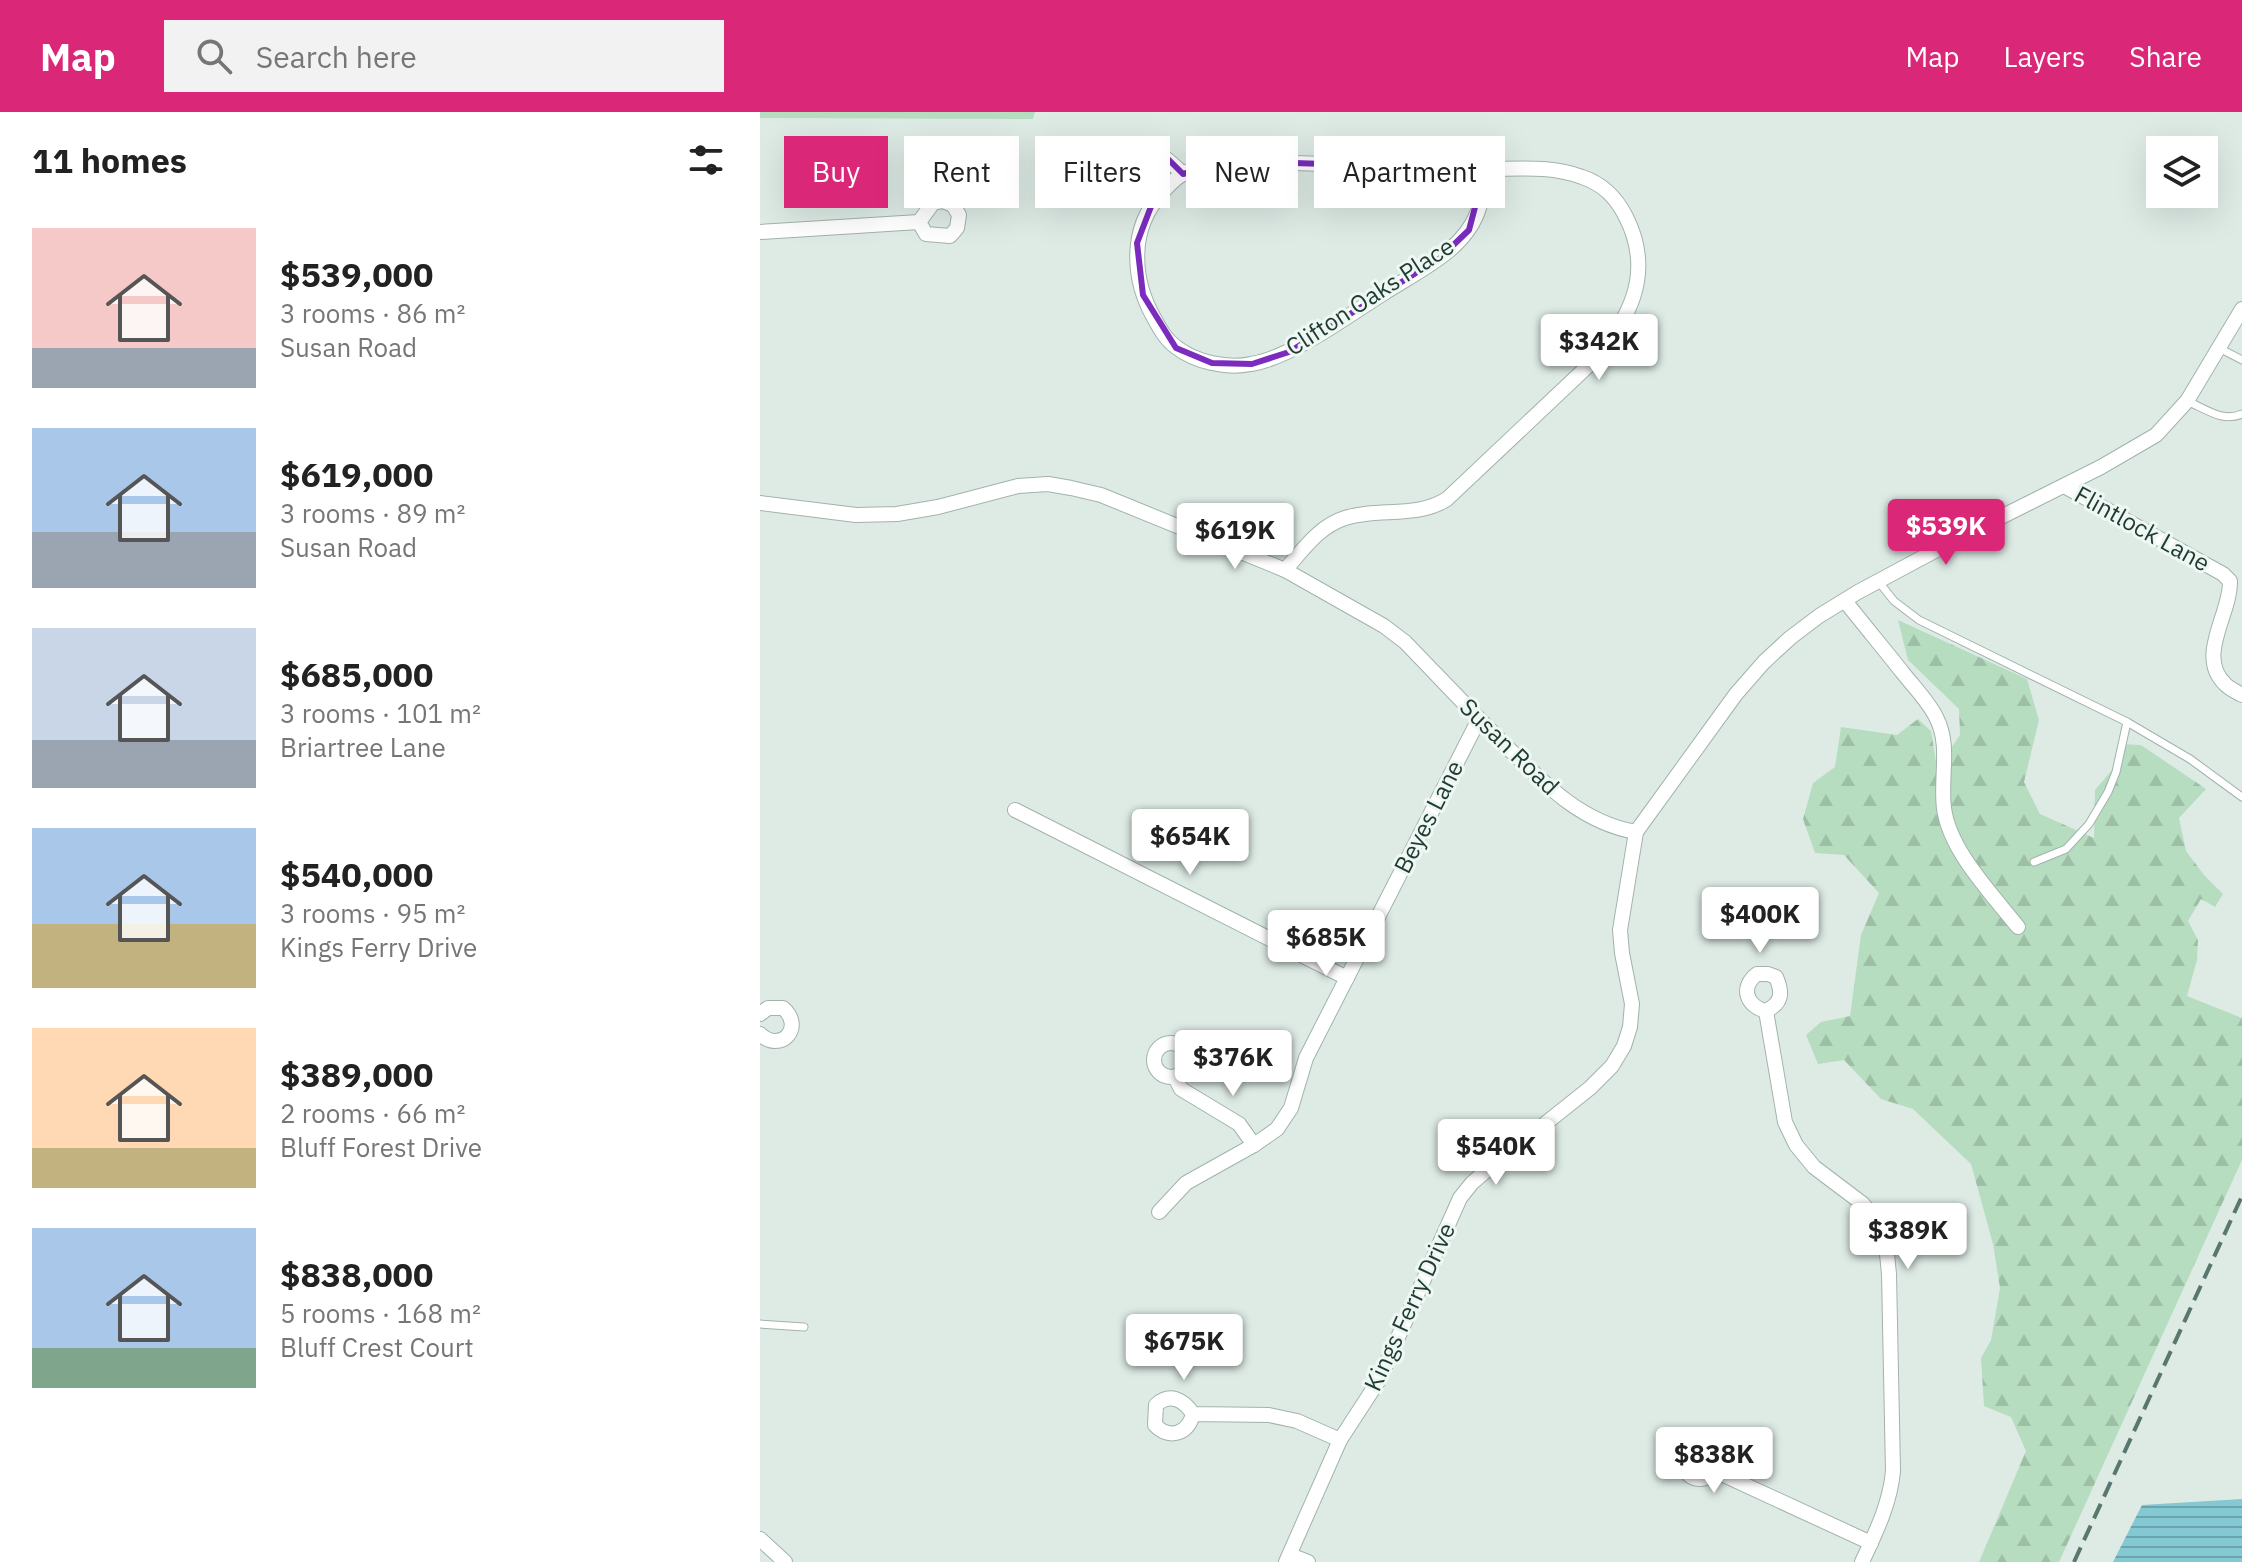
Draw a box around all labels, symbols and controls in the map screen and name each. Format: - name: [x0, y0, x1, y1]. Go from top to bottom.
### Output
- search box: [164, 20, 724, 92]
- text: Map: [40, 32, 116, 81]
- icon: search: [192, 34, 236, 78]
- text: Search here: [256, 37, 417, 76]
- text: Map: [1905, 38, 1959, 75]
- text: Layers: [2003, 38, 2085, 75]
- text: Share: [2129, 38, 2202, 75]
- chip: Buy: [784, 136, 888, 208]
- chip: Rent: [904, 136, 1019, 208]
- chip: Filters: [1035, 136, 1170, 208]
- chip: New: [1186, 136, 1298, 208]
- chip: Apartment: [1314, 136, 1505, 208]
- map controls: [2146, 136, 2218, 208]
- button: layers: [2146, 136, 2218, 208]
- text: 11 homes: [32, 138, 187, 182]
- icon: filters: [684, 138, 728, 182]
- street label: Clifton Oaks Place: [1279, 230, 1460, 363]
- text: $539,000: [280, 252, 433, 296]
- icon: home: [96, 260, 192, 356]
- text: 3 rooms · 86 m²: [280, 296, 465, 330]
- pin: $342K: [1543, 314, 1655, 382]
- text: $342K: [1559, 323, 1639, 357]
- text: Susan Road: [280, 330, 417, 364]
- text: $619,000: [280, 452, 433, 496]
- icon: home: [96, 460, 192, 556]
- street label: Flintlock Lane: [2069, 478, 2216, 578]
- text: 3 rooms · 89 m²: [280, 496, 465, 530]
- pin: $539K: [1890, 499, 2002, 567]
- pin: $619K: [1179, 503, 1291, 571]
- text: $539K: [1906, 508, 1986, 542]
- text: $619K: [1195, 512, 1275, 546]
- text: Susan Road: [280, 530, 417, 564]
- text: $685,000: [280, 652, 433, 696]
- icon: home: [96, 660, 192, 756]
- street label: Susan Road: [1453, 691, 1566, 802]
- text: 3 rooms · 101 m²: [280, 696, 481, 730]
- text: Briartree Lane: [280, 730, 446, 764]
- street label: Beyes Lane: [1386, 755, 1470, 878]
- pin: $654K: [1134, 809, 1246, 877]
- text: $654K: [1150, 818, 1230, 852]
- text: $540,000: [280, 852, 433, 896]
- icon: home: [96, 860, 192, 956]
- pin: $400K: [1704, 887, 1816, 955]
- text: 3 rooms · 95 m²: [280, 896, 465, 930]
- text: $400K: [1720, 896, 1800, 930]
- pin: $685K: [1270, 910, 1382, 978]
- text: $685K: [1286, 919, 1366, 953]
- text: Kings Ferry Drive: [280, 930, 477, 964]
- pin: $376K: [1177, 1030, 1289, 1098]
- text: $376K: [1193, 1039, 1273, 1073]
- text: $389,000: [280, 1052, 433, 1096]
- icon: home: [96, 1060, 192, 1156]
- text: 2 rooms · 66 m²: [280, 1096, 465, 1130]
- pin: $540K: [1440, 1119, 1552, 1187]
- text: $540K: [1456, 1128, 1536, 1162]
- text: Bluff Forest Drive: [280, 1130, 482, 1164]
- pin: $389K: [1852, 1203, 1964, 1271]
- text: $389K: [1868, 1212, 1948, 1246]
- street label: Kings Ferry Drive: [1356, 1217, 1462, 1396]
- text: $838,000: [280, 1252, 433, 1296]
- icon: home: [96, 1260, 192, 1356]
- text: 5 rooms · 168 m²: [280, 1296, 481, 1330]
- pin: $675K: [1128, 1314, 1240, 1382]
- text: $675K: [1144, 1323, 1224, 1357]
- text: Bluff Crest Court: [280, 1330, 474, 1364]
- pin: $838K: [1658, 1427, 1770, 1495]
- text: $838K: [1674, 1436, 1754, 1470]

